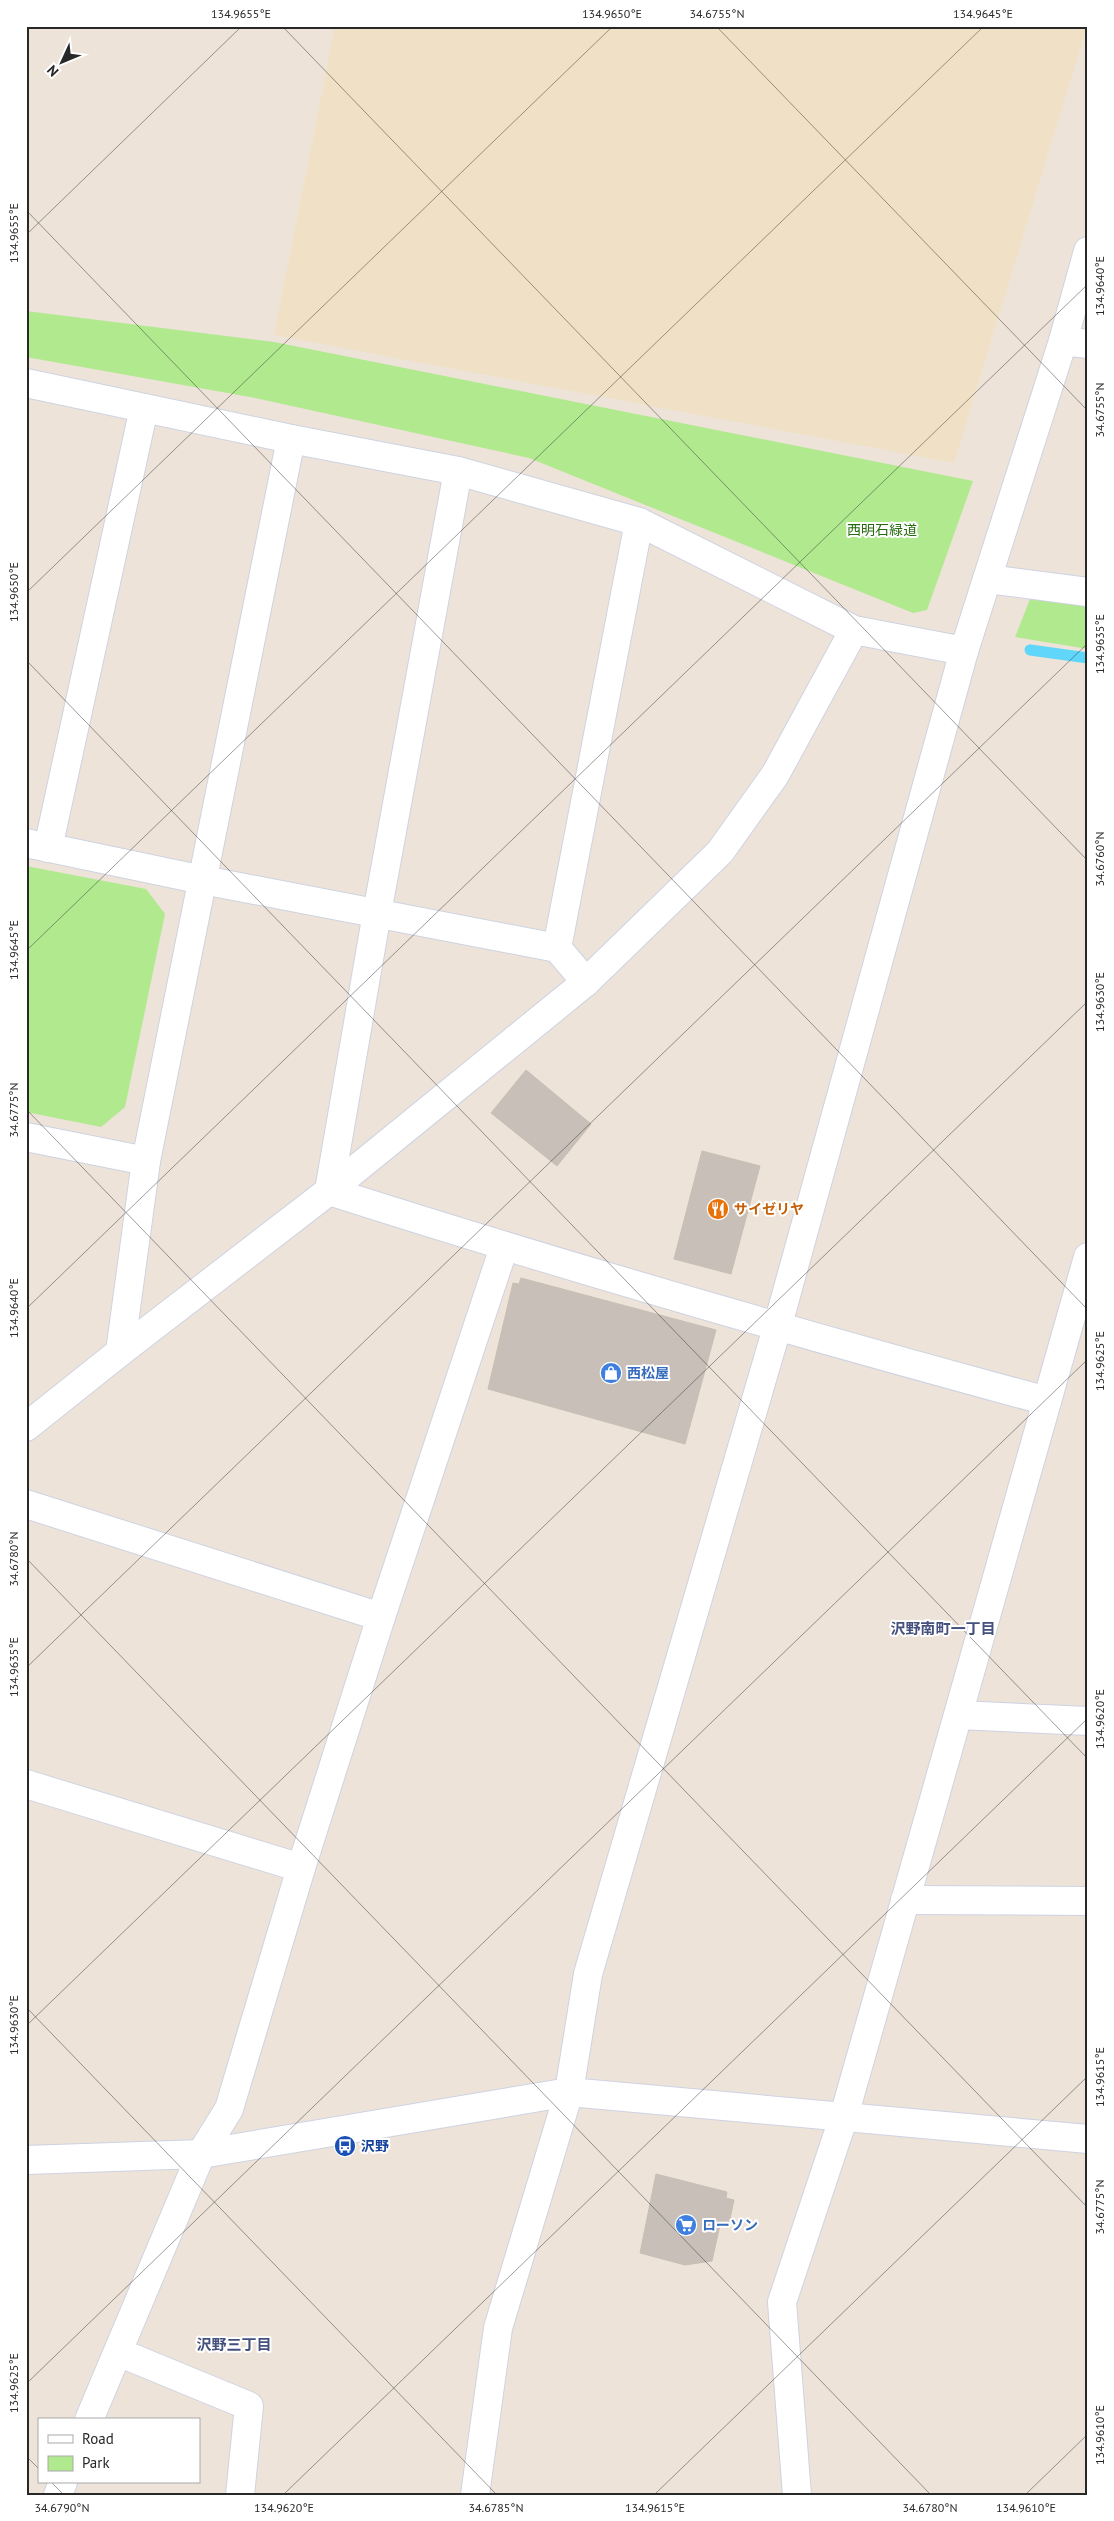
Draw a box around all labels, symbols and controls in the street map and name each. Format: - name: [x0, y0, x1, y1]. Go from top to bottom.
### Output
- text: 134.9655°E: [211, 6, 271, 21]
- text: 134.9650°E: [582, 6, 642, 21]
- text: 34.6755°N: [690, 6, 744, 21]
- text: 134.9645°E: [953, 6, 1013, 21]
- north arrow: [38, 38, 88, 88]
- text: N: [43, 61, 62, 81]
- text: 134.9655°E: [6, 203, 21, 263]
- text: 134.9640°E: [1092, 256, 1107, 316]
- text: 34.6755°N: [1092, 383, 1107, 437]
- park label: 西明石緑道: [847, 521, 917, 539]
- text: 134.9650°E: [6, 562, 21, 622]
- text: 134.9635°E: [1092, 614, 1107, 674]
- text: 34.6760°N: [1092, 832, 1107, 886]
- text: 134.9645°E: [6, 920, 21, 980]
- text: 134.9630°E: [1092, 972, 1107, 1032]
- text: 34.6775°N: [6, 1083, 21, 1137]
- restaurant icon: サイゼリヤ: [706, 1197, 730, 1221]
- place label: サイゼリヤ: [734, 1200, 804, 1218]
- text: 134.9640°E: [6, 1278, 21, 1338]
- text: 134.9625°E: [1092, 1331, 1107, 1391]
- shop icon: 西松屋: [599, 1361, 623, 1385]
- place label: 西松屋: [627, 1364, 669, 1382]
- text: 34.6780°N: [6, 1532, 21, 1586]
- district label: 沢野南町一丁目: [890, 1619, 996, 1638]
- text: 134.9635°E: [6, 1637, 21, 1697]
- text: 134.9620°E: [1092, 1689, 1107, 1749]
- text: 134.9630°E: [6, 1995, 21, 2055]
- text: 134.9615°E: [1092, 2047, 1107, 2107]
- bus stop icon: 沢野: [333, 2134, 357, 2158]
- place label: 沢野: [361, 2137, 389, 2155]
- text: 34.6775°N: [1092, 2180, 1107, 2234]
- supermarket icon: ローソン: [674, 2213, 698, 2237]
- place label: ローソン: [702, 2216, 758, 2234]
- district label: 沢野三丁目: [196, 2335, 272, 2354]
- text: 134.9625°E: [6, 2353, 21, 2413]
- text: 134.9610°E: [1092, 2405, 1107, 2465]
- legend: [38, 2418, 200, 2484]
- text: Road: [82, 2429, 114, 2448]
- text: Park: [82, 2453, 110, 2472]
- text: 34.6790°N: [35, 2500, 89, 2515]
- text: 134.9620°E: [254, 2500, 314, 2515]
- text: 34.6785°N: [469, 2500, 523, 2515]
- text: 134.9615°E: [625, 2500, 685, 2515]
- text: 34.6780°N: [903, 2500, 957, 2515]
- text: 134.9610°E: [996, 2500, 1056, 2515]

